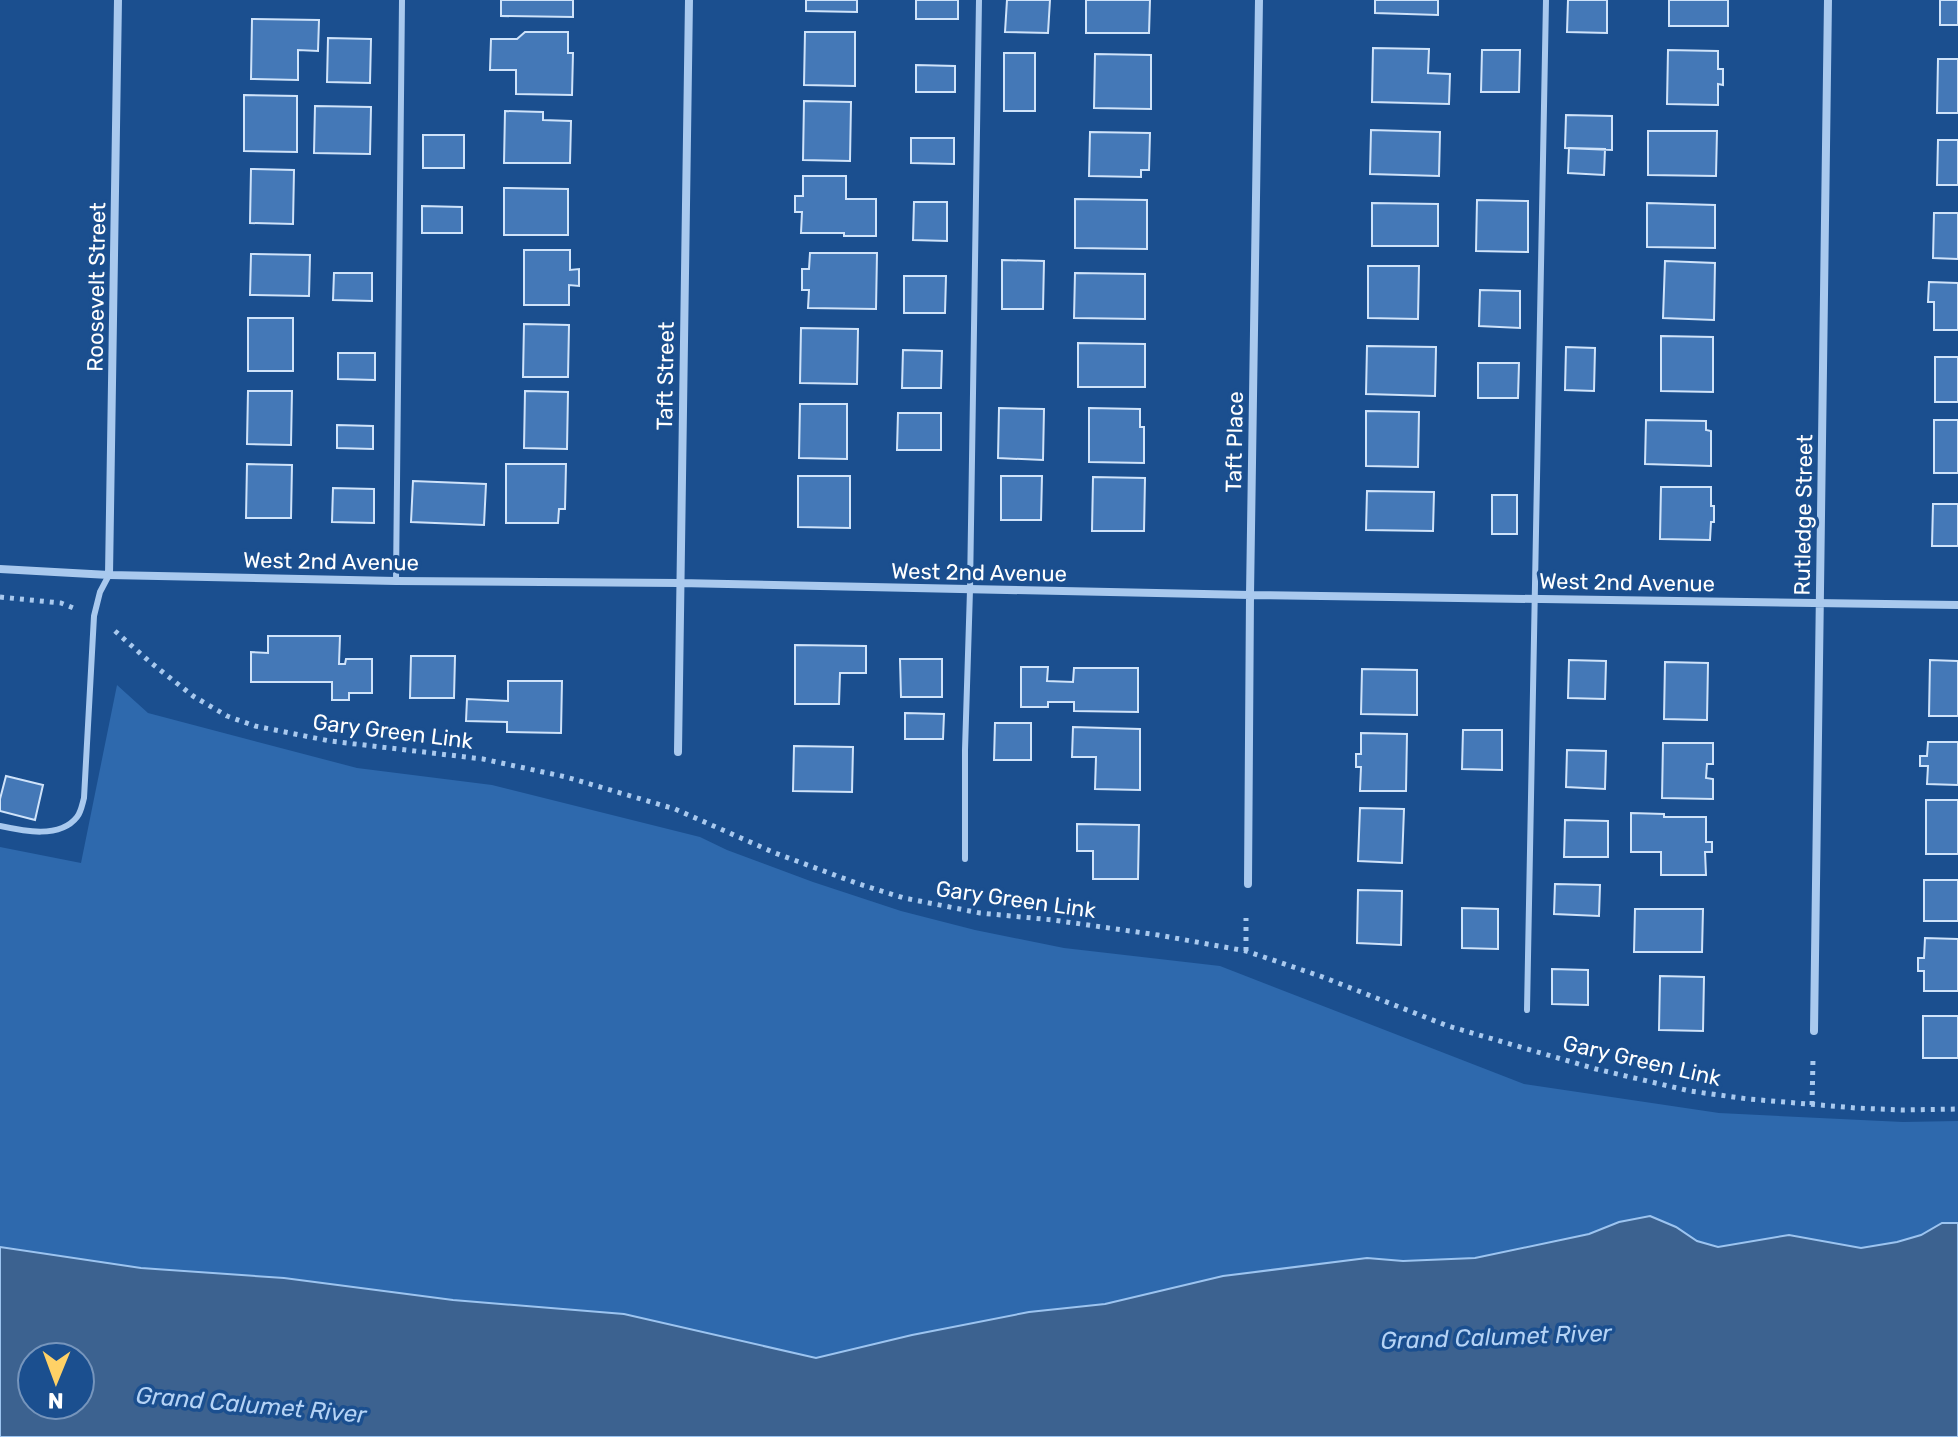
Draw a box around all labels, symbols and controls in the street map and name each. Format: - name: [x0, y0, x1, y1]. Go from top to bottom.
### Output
- street label: Roosevelt Street: [82, 202, 111, 372]
- street label: Taft Street: [651, 321, 680, 431]
- street label: Taft Place: [1220, 391, 1249, 493]
- street label: Rutledge Street: [1789, 434, 1818, 596]
- street label: West 2nd Avenue: [243, 546, 419, 577]
- street label: West 2nd Avenue: [891, 557, 1067, 588]
- street label: West 2nd Avenue: [1539, 567, 1715, 598]
- street label: Gary Green Link: [311, 708, 475, 755]
- street label: Gary Green Link: [934, 875, 1098, 924]
- street label: Gary Green Link: [1560, 1029, 1724, 1092]
- water label: Grand Calumet River: [1380, 1319, 1613, 1355]
- north arrow: [16, 1341, 96, 1421]
- water label: Grand Calumet River: [134, 1381, 368, 1429]
- text: N: [48, 1387, 64, 1414]

